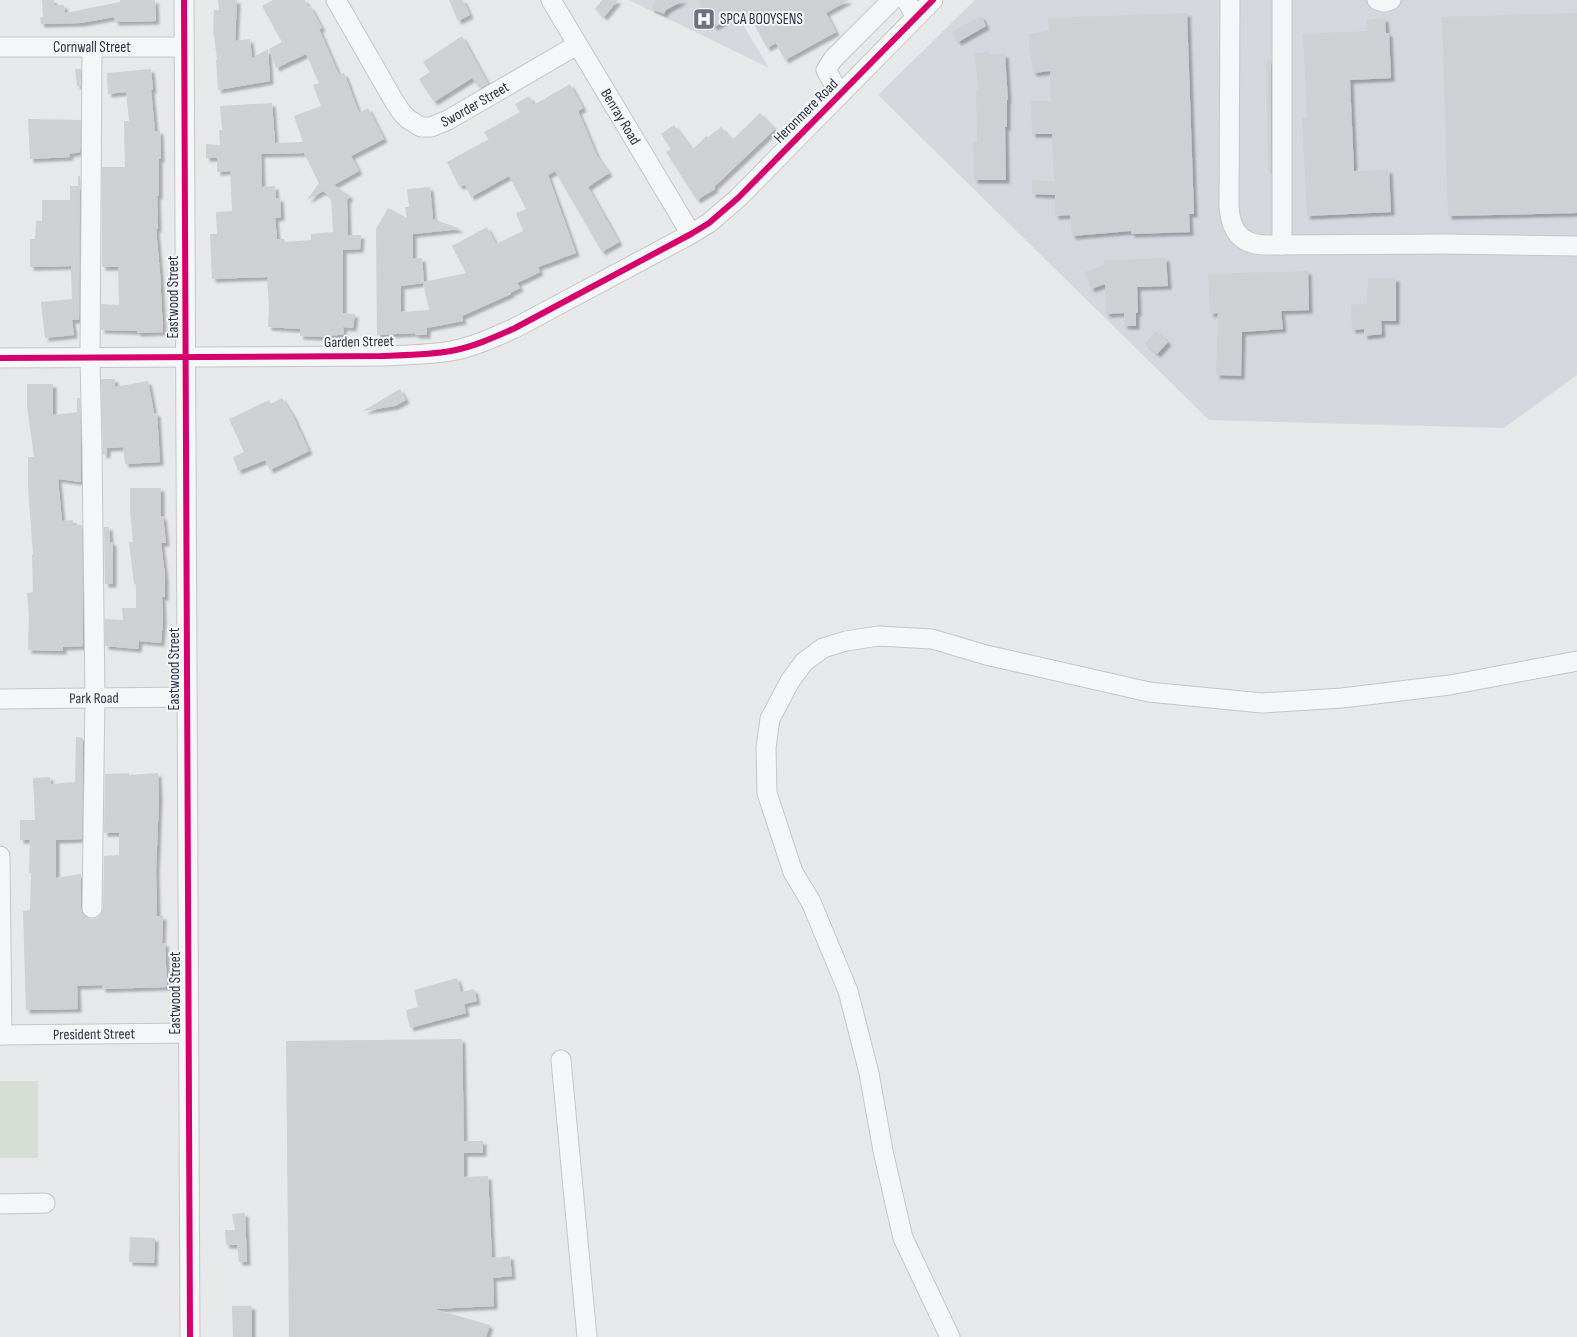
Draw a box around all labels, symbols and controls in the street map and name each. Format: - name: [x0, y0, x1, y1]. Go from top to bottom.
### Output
- hospital icon: SPCA BOOYSENS: [691, 6, 717, 32]
- place label: SPCA BOOYSENS: [720, 10, 803, 29]
- street label: Cornwall Street: [53, 38, 131, 57]
- street label: Heronmere Road: [770, 75, 842, 147]
- street label: Sworder Street: [438, 77, 513, 131]
- street label: Benray Road: [597, 85, 645, 148]
- street label: Eastwood Street: [164, 255, 183, 338]
- street label: Garden Street: [324, 332, 395, 352]
- street label: Eastwood Street: [165, 627, 184, 710]
- street label: Park Road: [69, 688, 119, 708]
- street label: Eastwood Street: [166, 951, 185, 1034]
- street label: President Street: [53, 1024, 136, 1044]

